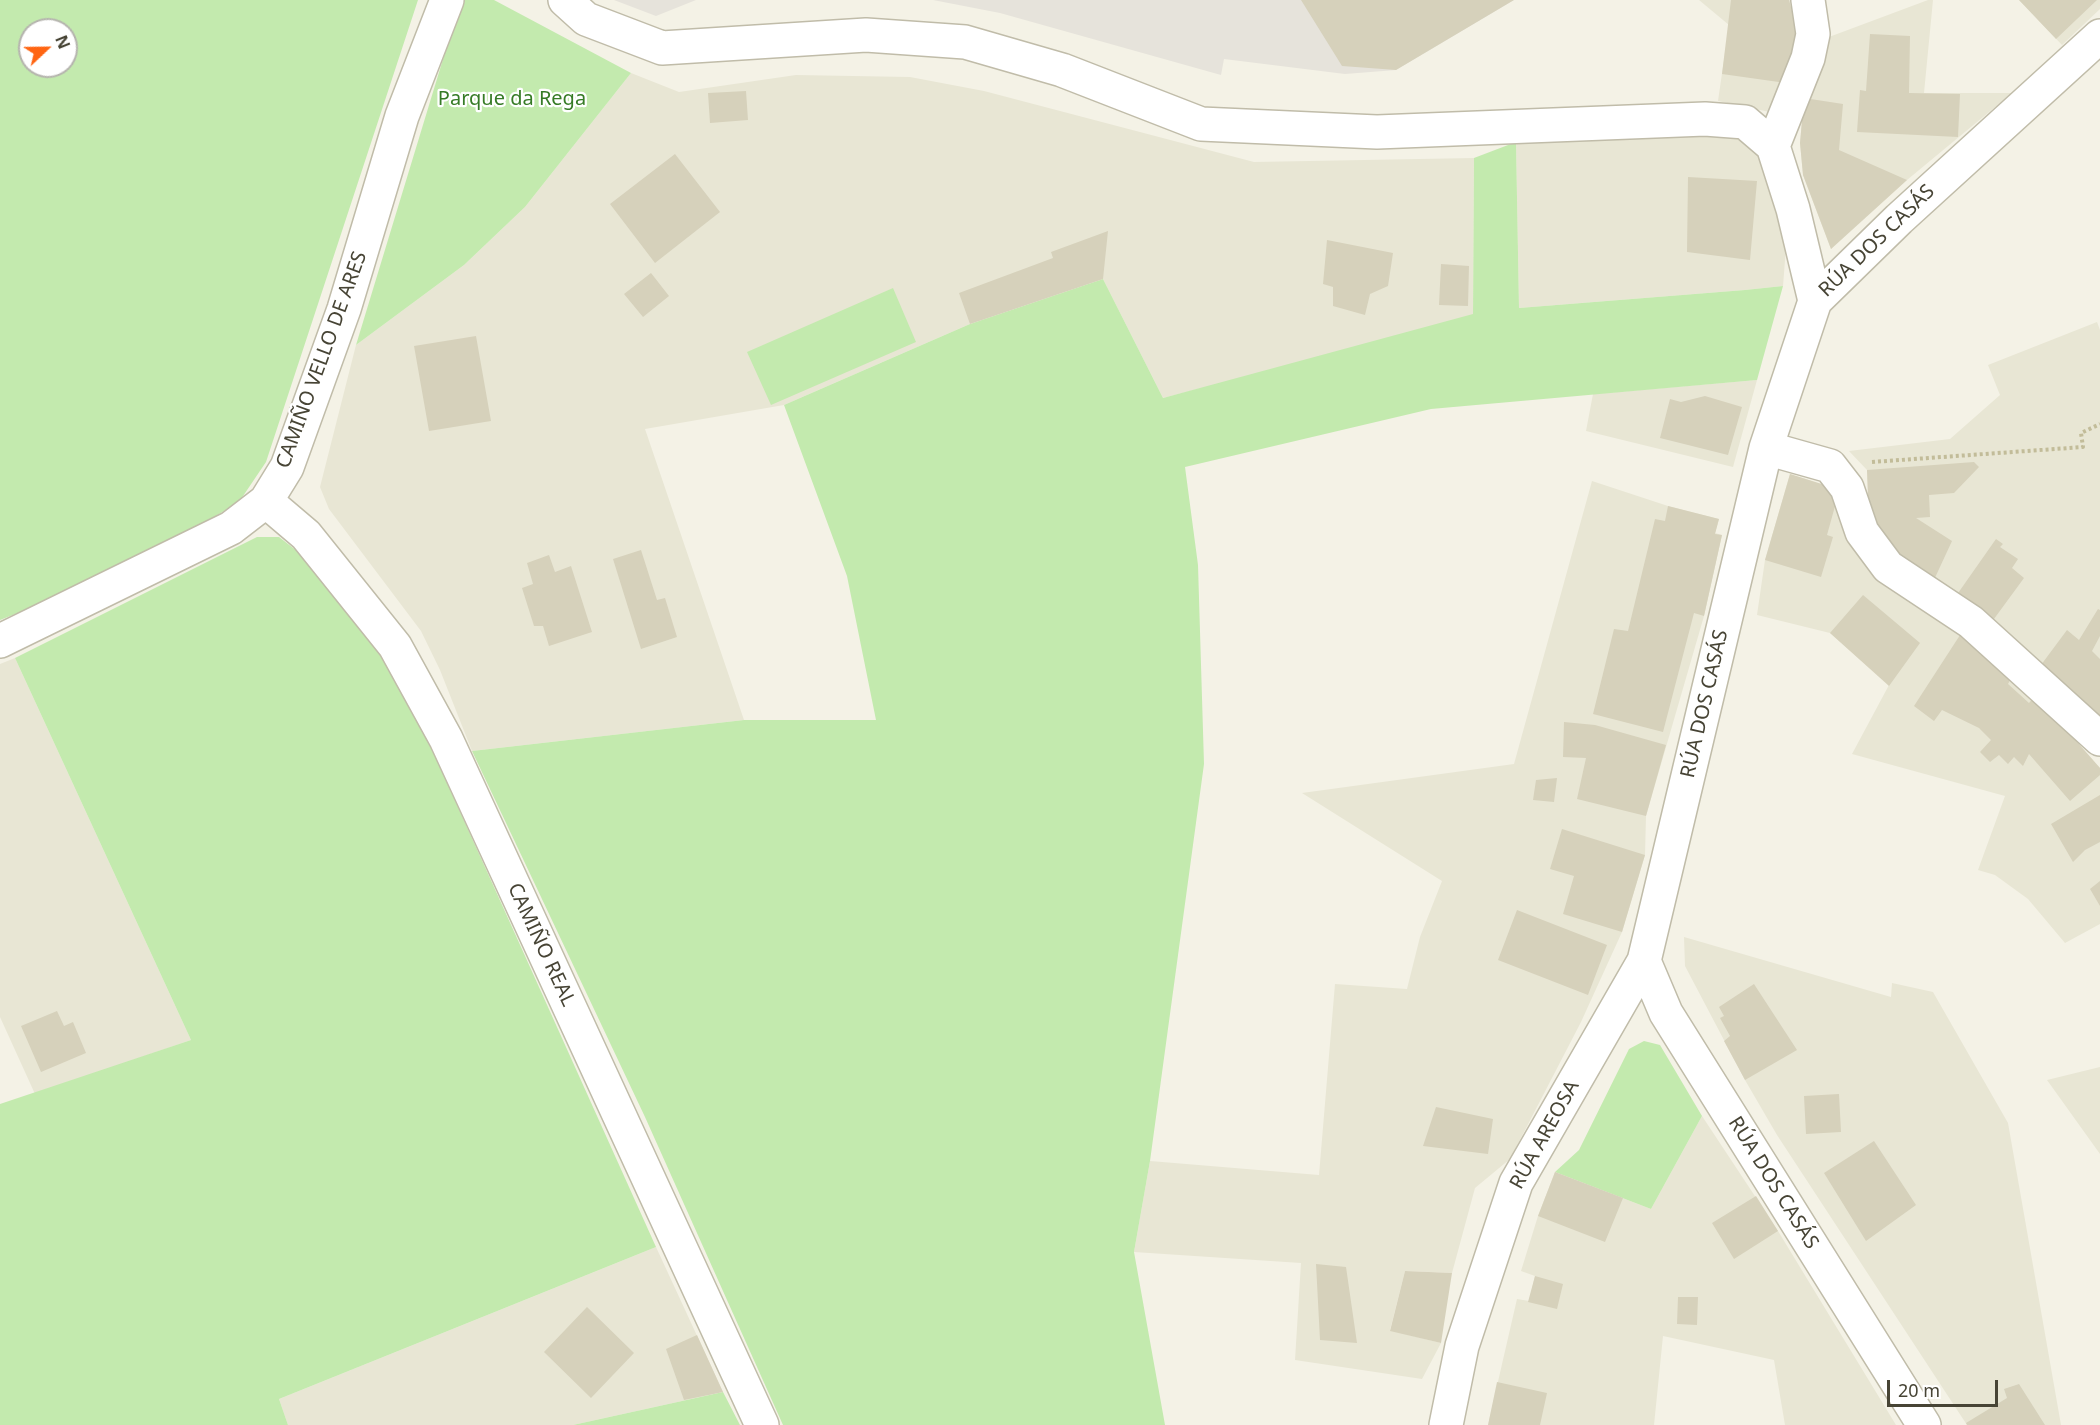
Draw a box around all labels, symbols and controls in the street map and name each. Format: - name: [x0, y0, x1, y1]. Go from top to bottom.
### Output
- north arrow: [18, 18, 78, 78]
- text: N: [50, 32, 75, 52]
- park label: Parque da Rega: [438, 87, 586, 111]
- street label: RÚA DOS CASÁS: [1814, 180, 1940, 302]
- street label: CAMIÑO VELLO DE ARES: [272, 248, 372, 472]
- street label: RÚA DOS CASÁS: [1676, 628, 1734, 780]
- street label: CAMIÑO REAL: [502, 880, 580, 1010]
- street label: RÚA AREOSA: [1505, 1076, 1585, 1194]
- street label: RÚA DOS CASÁS: [1723, 1112, 1823, 1254]
- scale bar: [1890, 1368, 2001, 1406]
- text: 20 m: [1898, 1378, 1940, 1402]

